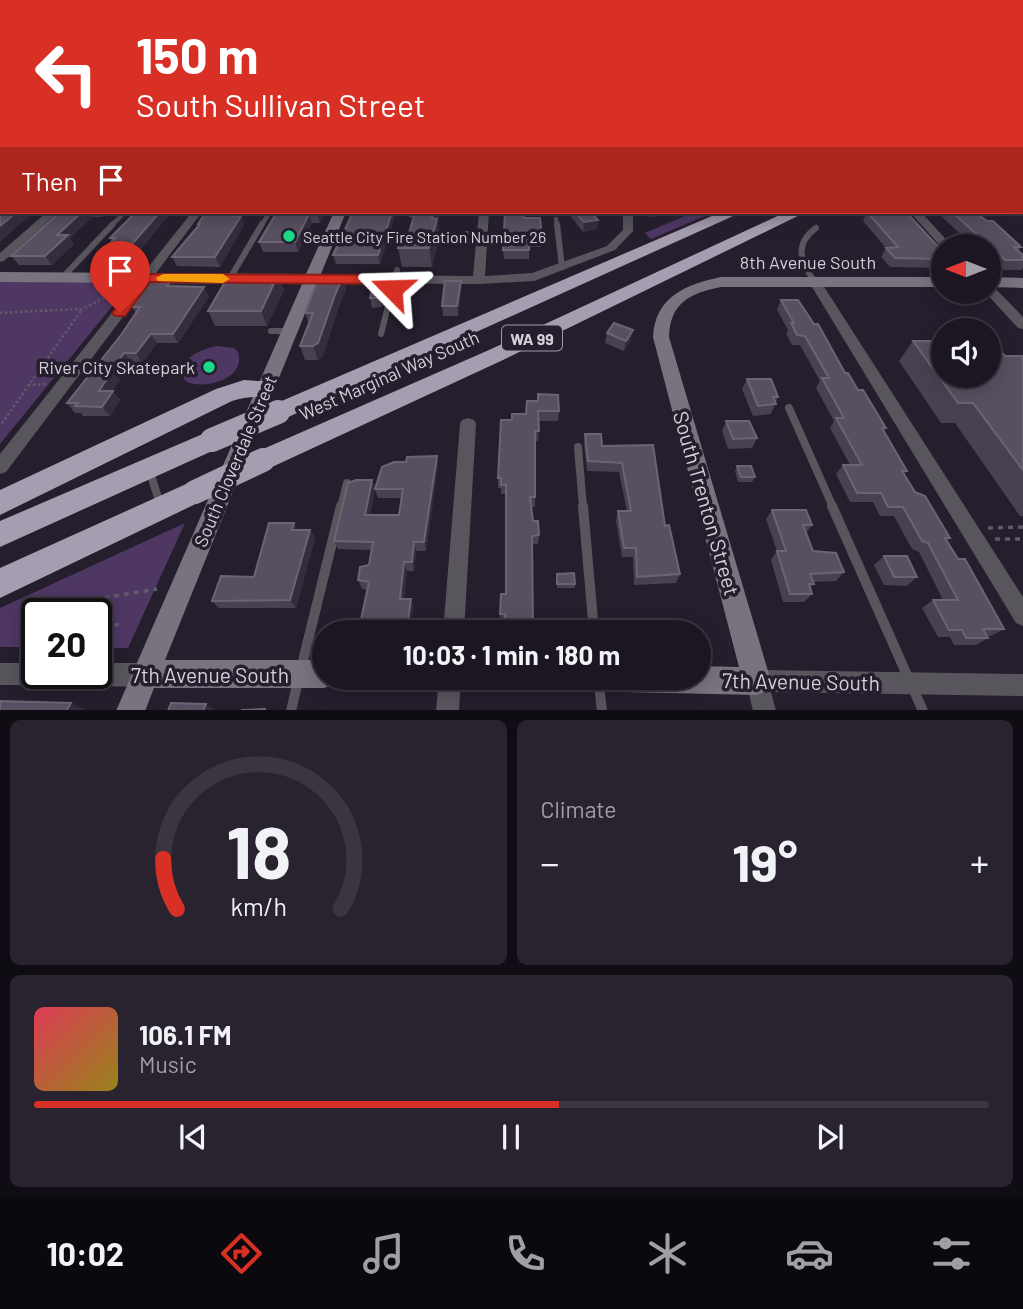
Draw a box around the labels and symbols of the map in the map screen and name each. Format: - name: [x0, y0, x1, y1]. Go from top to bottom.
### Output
- place label: Seattle City Fire Station Number 26: [303, 227, 546, 246]
- marker: Seattle City Fire Station Number 26: [281, 228, 297, 244]
- north arrow: [931, 234, 1001, 304]
- pin: [90, 241, 150, 313]
- street label: 8th Avenue South: [740, 251, 876, 273]
- position arrow: [355, 252, 429, 326]
- street label: West Marginal Way South: [296, 325, 482, 425]
- road number: WA 99: [502, 326, 562, 350]
- place label: River City Skatepark: [38, 356, 195, 378]
- marker: River City Skatepark: [201, 359, 217, 375]
- street label: South Cloverdale Street: [189, 372, 281, 550]
- street label: South Trenton Street: [669, 408, 745, 598]
- speed limit sign: 20: [21, 598, 112, 689]
- street label: 7th Avenue South: [131, 662, 289, 687]
- street label: 7th Avenue South: [722, 667, 880, 695]

